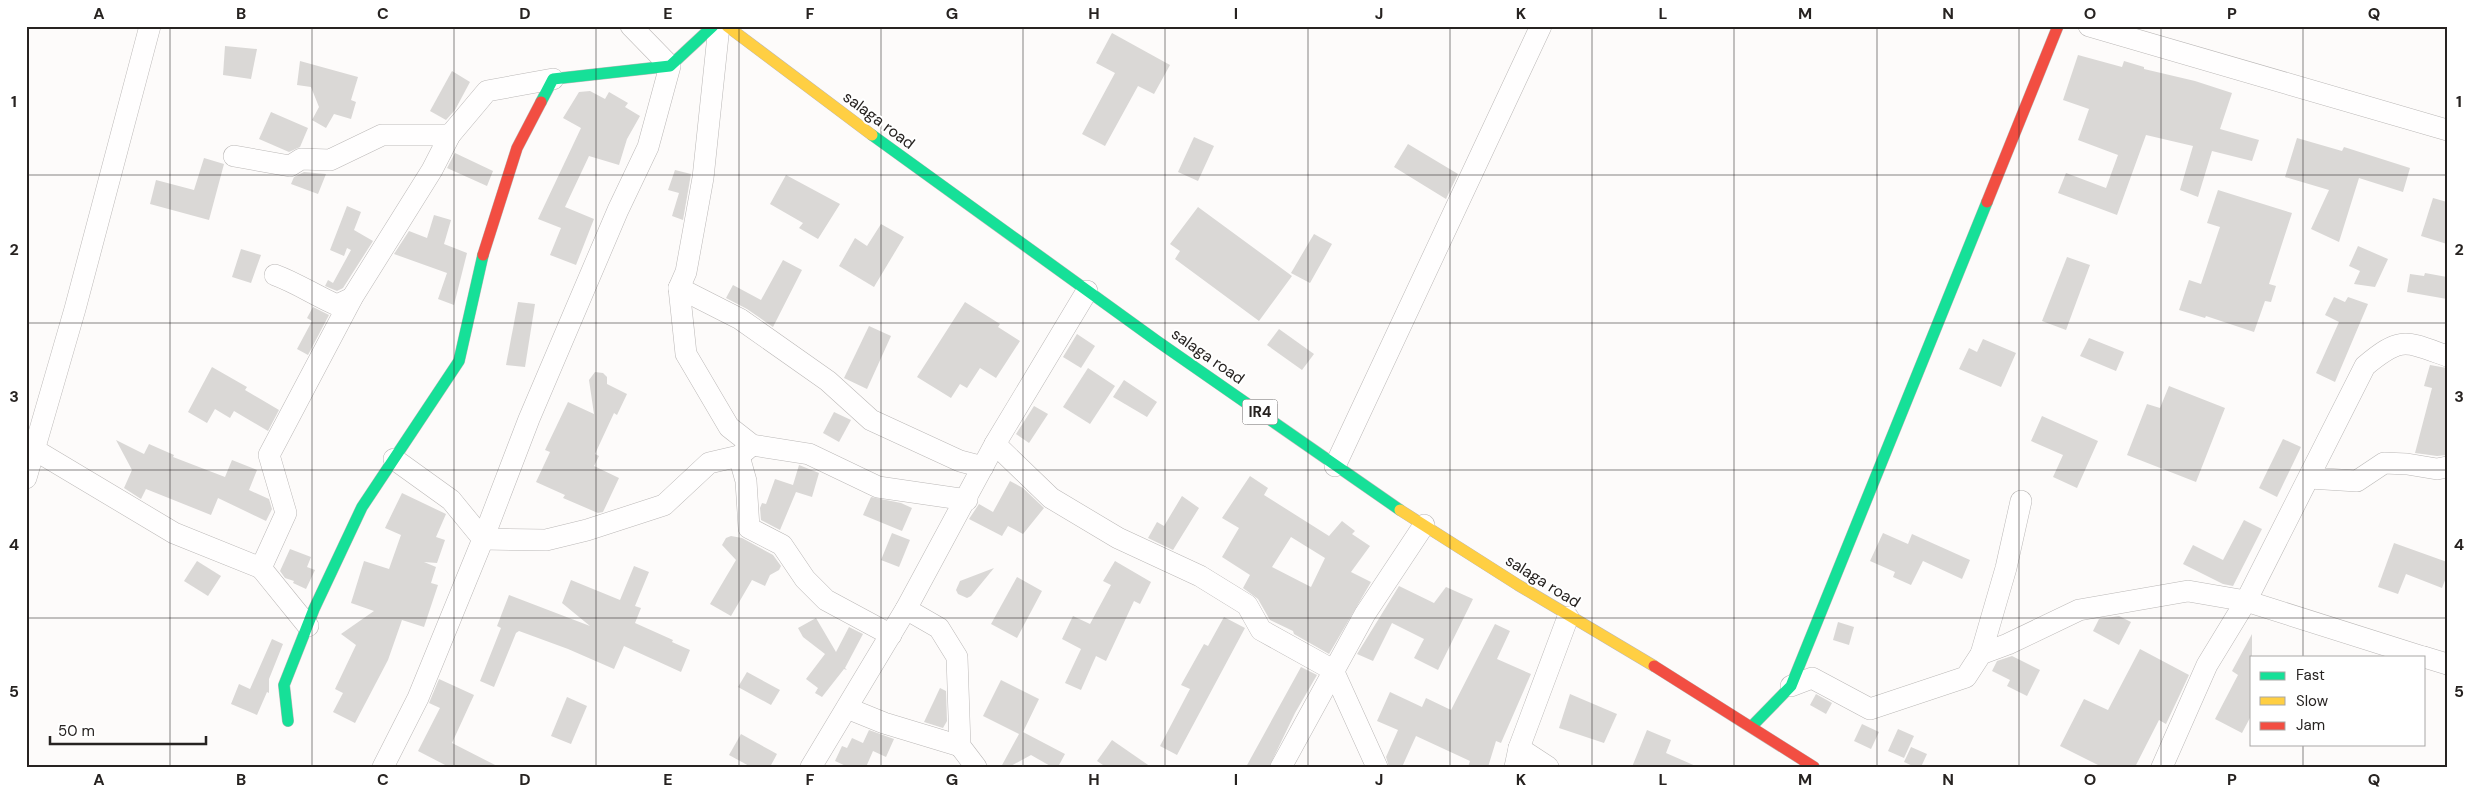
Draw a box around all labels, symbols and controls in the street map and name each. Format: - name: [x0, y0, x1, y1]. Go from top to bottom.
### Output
- text: A: [93, 3, 105, 24]
- text: B: [236, 3, 246, 24]
- text: C: [377, 3, 389, 24]
- text: D: [519, 3, 531, 24]
- text: E: [663, 3, 673, 24]
- text: F: [806, 3, 815, 24]
- text: G: [946, 3, 958, 24]
- text: H: [1088, 3, 1100, 24]
- text: I: [1234, 3, 1238, 24]
- text: J: [1375, 3, 1383, 24]
- text: K: [1516, 3, 1527, 24]
- text: L: [1659, 3, 1668, 24]
- text: M: [1798, 3, 1812, 24]
- text: N: [1942, 3, 1954, 24]
- text: O: [2084, 3, 2096, 24]
- text: P: [2227, 3, 2237, 24]
- text: Q: [2368, 3, 2380, 24]
- street label: salaga road: [839, 86, 919, 154]
- text: 1: [11, 91, 17, 112]
- text: 1: [2456, 91, 2462, 112]
- text: 2: [9, 239, 19, 260]
- text: 2: [2454, 239, 2464, 260]
- street label: salaga road: [1167, 323, 1249, 389]
- text: 3: [9, 386, 19, 407]
- text: 3: [2454, 386, 2464, 407]
- road number: IR4: [1242, 400, 1278, 424]
- text: 4: [9, 534, 19, 555]
- text: 4: [2454, 534, 2464, 555]
- street label: salaga road: [1501, 550, 1585, 612]
- legend: [2250, 656, 2426, 746]
- text: Fast: [2296, 665, 2325, 685]
- text: 5: [9, 681, 19, 702]
- text: 5: [2454, 681, 2464, 702]
- text: Slow: [2296, 691, 2329, 711]
- scale bar: [50, 713, 206, 745]
- text: Jam: [2296, 715, 2325, 735]
- text: 50 m: [58, 721, 95, 741]
- text: A: [93, 769, 105, 790]
- text: B: [236, 769, 246, 790]
- text: C: [377, 769, 389, 790]
- text: D: [519, 769, 531, 790]
- text: E: [663, 769, 673, 790]
- text: F: [806, 769, 815, 790]
- text: G: [946, 769, 958, 790]
- text: H: [1088, 769, 1100, 790]
- text: I: [1234, 769, 1238, 790]
- text: J: [1375, 769, 1383, 790]
- text: K: [1516, 769, 1527, 790]
- text: L: [1659, 769, 1668, 790]
- text: M: [1798, 769, 1812, 790]
- text: N: [1942, 769, 1954, 790]
- text: O: [2084, 769, 2096, 790]
- text: P: [2227, 769, 2237, 790]
- text: Q: [2368, 769, 2380, 790]

